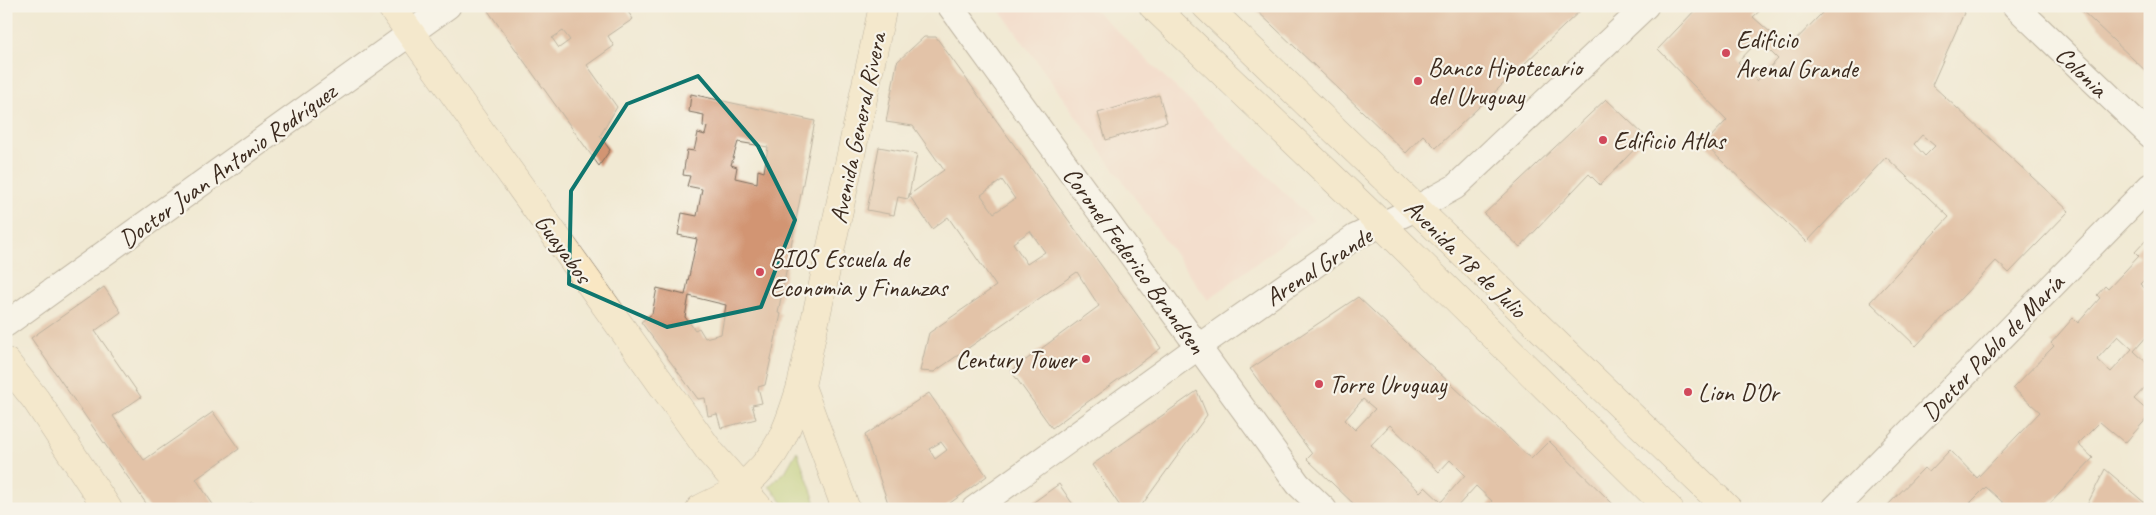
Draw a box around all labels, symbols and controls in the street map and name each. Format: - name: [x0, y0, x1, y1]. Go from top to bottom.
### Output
- place label: Edificio Arenal Grande: [1736, 24, 1859, 85]
- street label: Avenida General Rivera: [822, 27, 894, 226]
- street label: Colonia: [2048, 39, 2116, 106]
- marker: Edificio Arenal Grande: [1720, 47, 1732, 59]
- place label: Banco Hipotecario del Uruguay: [1428, 52, 1585, 113]
- street label: Doctor Juan Antonio Rodríguez: [113, 75, 344, 255]
- marker: Banco Hipotecario del Uruguay: [1412, 75, 1424, 87]
- place label: Edificio Atlas: [1613, 125, 1728, 157]
- marker: Edificio Atlas: [1597, 134, 1609, 146]
- street label: Coronel Federico Brandsen: [1055, 161, 1213, 361]
- street label: Avenida 18 de Julio: [1397, 192, 1534, 326]
- street label: Guayabos: [527, 207, 601, 292]
- street label: Arenal Grande: [1259, 219, 1380, 313]
- place label: BIOS Escuela de Economia y Finanzas: [770, 243, 950, 304]
- marker: BIOS Escuela de Economia y Finanzas: [754, 266, 766, 278]
- street label: Doctor Pablo de María: [1914, 266, 2072, 428]
- place label: Century Tower: [955, 344, 1078, 376]
- marker: Century Tower: [1080, 353, 1092, 365]
- place label: Torre Uruguay: [1329, 369, 1448, 401]
- place label: Lion D'Or: [1698, 377, 1781, 409]
- marker: Torre Uruguay: [1313, 378, 1325, 390]
- marker: Lion D'Or: [1682, 386, 1694, 398]

